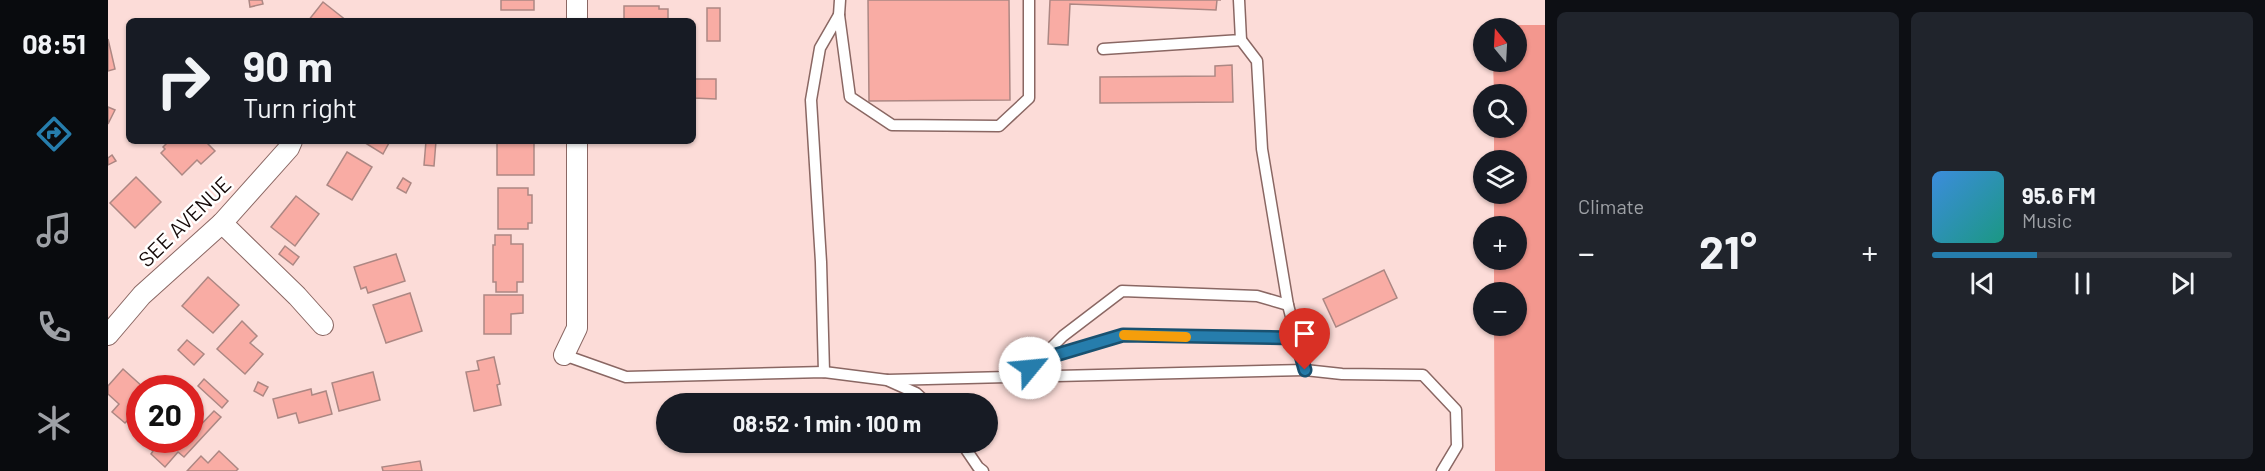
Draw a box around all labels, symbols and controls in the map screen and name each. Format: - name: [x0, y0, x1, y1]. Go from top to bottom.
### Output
- north arrow: [1473, 18, 1527, 72]
- map controls: [1473, 18, 1527, 336]
- text: 08:51: [22, 27, 86, 59]
- text: 90 m: [243, 40, 333, 90]
- icon: right: [144, 42, 222, 120]
- button: search: [1473, 84, 1527, 138]
- text: Turn right: [243, 91, 357, 123]
- icon: directions: [33, 113, 75, 155]
- button: layers: [1473, 150, 1527, 204]
- street label: SEE AVENUE: [133, 171, 235, 271]
- text: 95.6 FM: [2022, 182, 2096, 208]
- text: Climate: [1578, 194, 1644, 218]
- text: Music: [2022, 208, 2072, 232]
- icon: music: [33, 209, 75, 251]
- button: +: [1473, 216, 1527, 270]
- text: 21°: [1699, 224, 1757, 278]
- text: −: [1578, 232, 1595, 272]
- text: +: [1862, 232, 1878, 272]
- icon: previous: [1966, 267, 1999, 300]
- icon: pause: [2066, 267, 2099, 300]
- icon: next: [2166, 267, 2199, 300]
- button: −: [1473, 282, 1527, 336]
- icon: phone: [33, 306, 75, 348]
- pin: [1279, 308, 1330, 370]
- icon: arrive: [1288, 317, 1321, 350]
- position arrow: [998, 336, 1062, 400]
- speed limit sign: 20: [126, 375, 204, 453]
- icon: climate: [33, 402, 75, 444]
- text: 08:52 · 1 min · 100 m: [733, 410, 921, 436]

